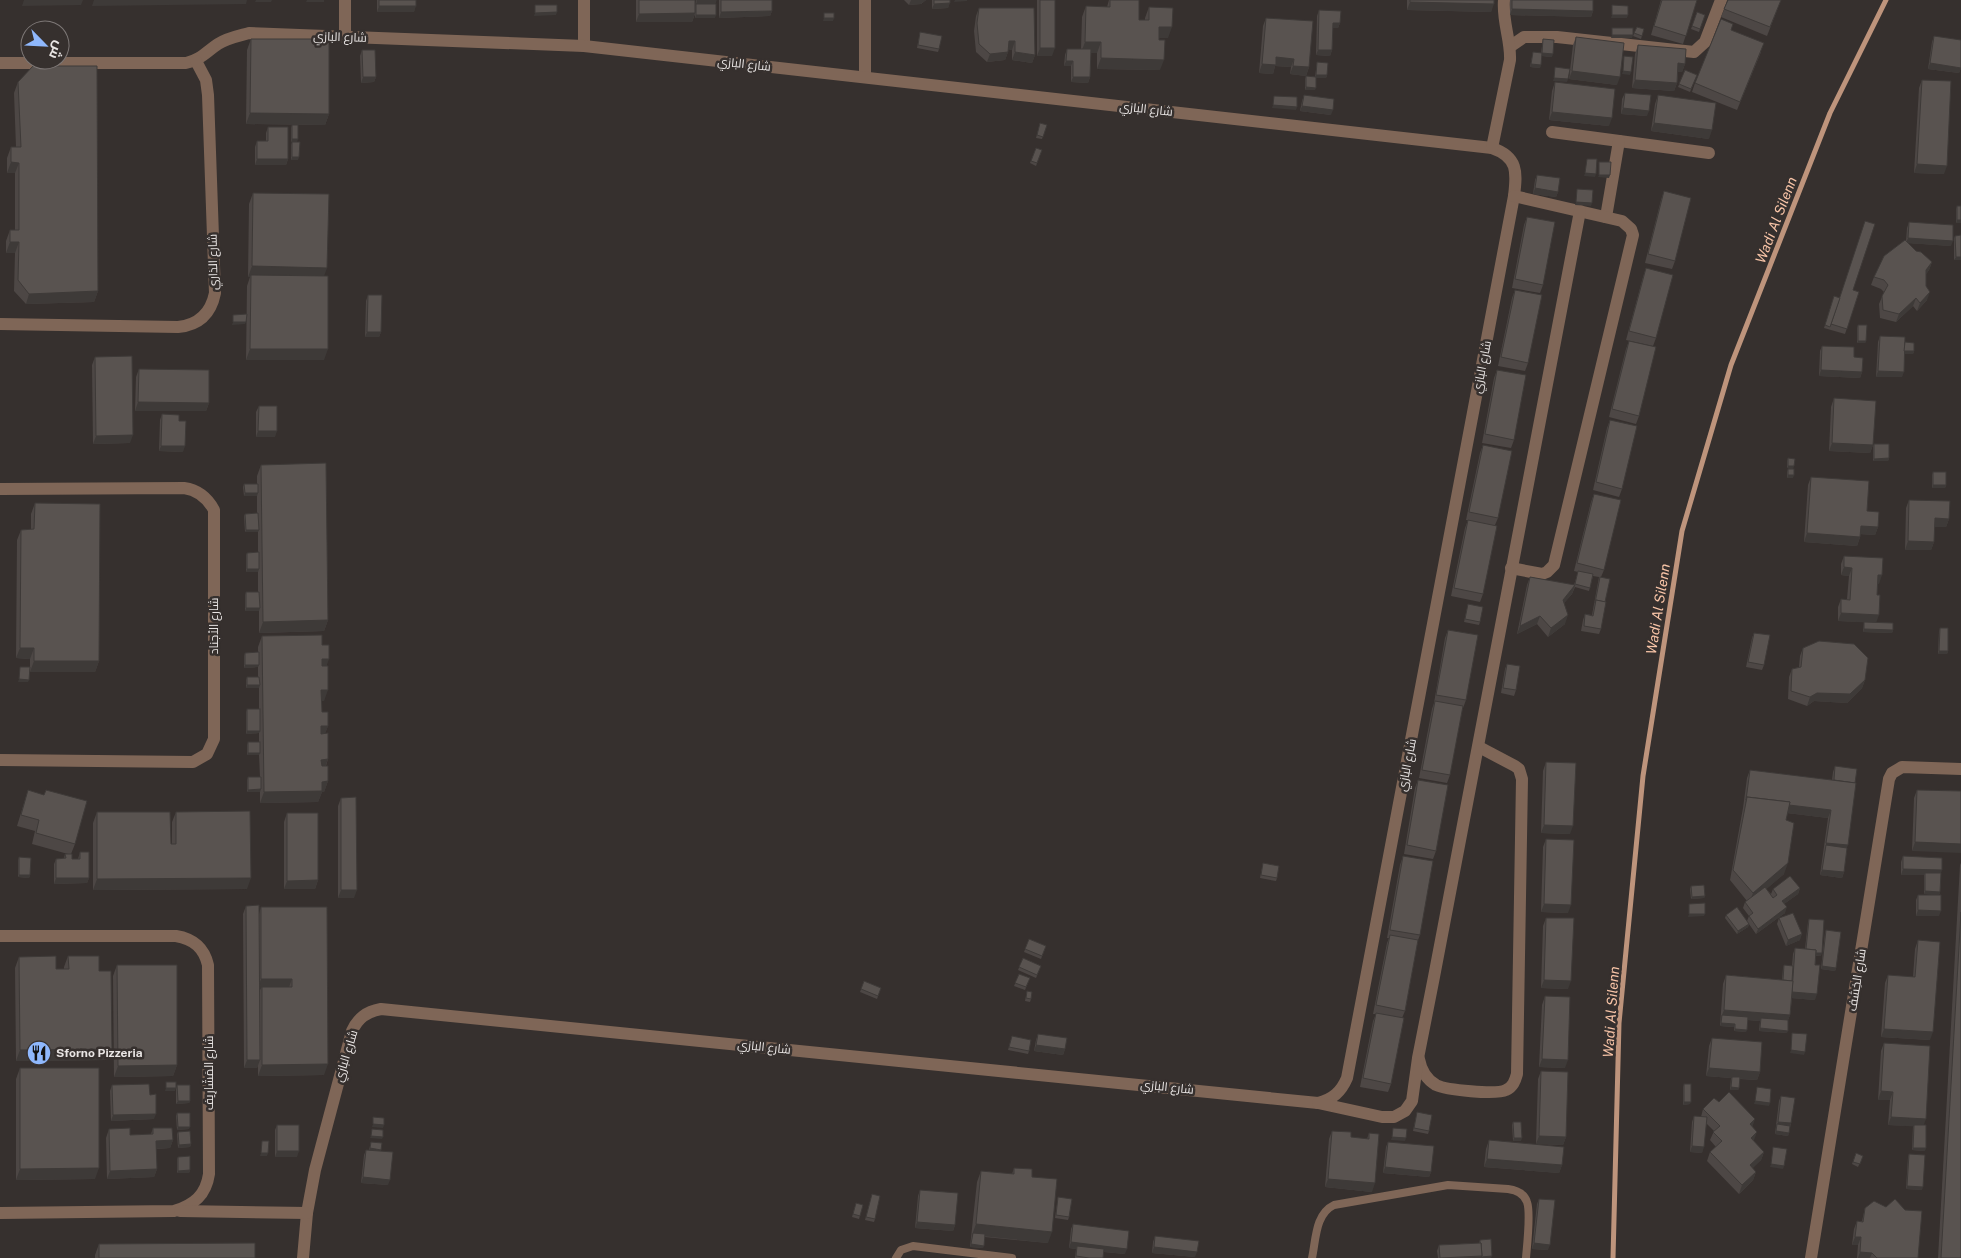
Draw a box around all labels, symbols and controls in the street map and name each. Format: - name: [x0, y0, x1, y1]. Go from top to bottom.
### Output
- north arrow: [20, 20, 70, 70]
- street label: شارع البازي: [313, 29, 367, 48]
- text: ش: [45, 38, 68, 62]
- street label: شارع البازي: [716, 54, 771, 77]
- street label: شارع البازي: [1118, 99, 1173, 122]
- water label: Wadi Al Silenn: [1752, 174, 1800, 266]
- street label: شارع الذاري: [206, 234, 223, 290]
- street label: شارع البازي: [1470, 339, 1497, 395]
- water label: Wadi Al Silenn: [1643, 562, 1673, 655]
- street label: شارع الأجناد: [207, 598, 222, 654]
- street label: شارع البازي: [1395, 737, 1422, 793]
- street label: شارع الخِشف: [1845, 948, 1870, 1012]
- water label: Wadi Al Silenn: [1600, 966, 1622, 1058]
- street label: شارع البازي: [331, 1028, 363, 1085]
- street label: شارع المَشَارِيف: [202, 1036, 217, 1110]
- street label: شارع البازي: [736, 1037, 791, 1060]
- restaurant icon: Sforno Pizzeria: [26, 1040, 52, 1066]
- place label: Sforno Pizzeria: [56, 1046, 143, 1060]
- street label: شارع البازي: [1139, 1077, 1194, 1100]

